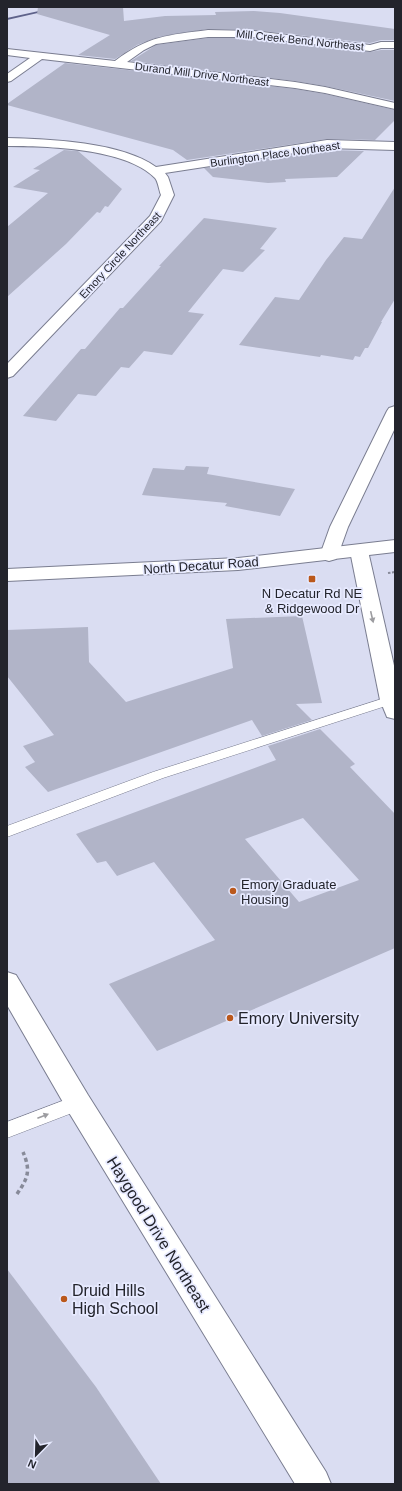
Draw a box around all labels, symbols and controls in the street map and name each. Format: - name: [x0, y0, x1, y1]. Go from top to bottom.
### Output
- street label: Mill Creek Bend Northeast: [236, 27, 364, 53]
- street label: Durand Mill Drive Northeast: [134, 60, 270, 88]
- street label: Burlington Place Northeast: [209, 139, 341, 169]
- street label: Emory Circle Northeast: [77, 209, 163, 301]
- street label: North Decatur Road: [143, 554, 259, 577]
- marker: N Decatur Rd NE & Ridgewood Dr: [307, 574, 317, 584]
- place label: N Decatur Rd NE & Ridgewood Dr: [262, 586, 363, 616]
- one-way arrow: [370, 611, 376, 623]
- place label: Emory Graduate Housing: [241, 877, 336, 907]
- marker: Emory Graduate Housing: [228, 886, 238, 896]
- place label: Emory University: [238, 1010, 359, 1027]
- marker: Emory University: [225, 1013, 235, 1023]
- one-way arrow: [37, 1113, 49, 1119]
- street label: Haygood Drive Northeast: [104, 1154, 214, 1315]
- place label: Druid Hills High School: [72, 1282, 158, 1317]
- marker: Druid Hills High School: [59, 1294, 69, 1304]
- north arrow: [16, 1435, 56, 1475]
- text: N: [26, 1457, 38, 1471]

